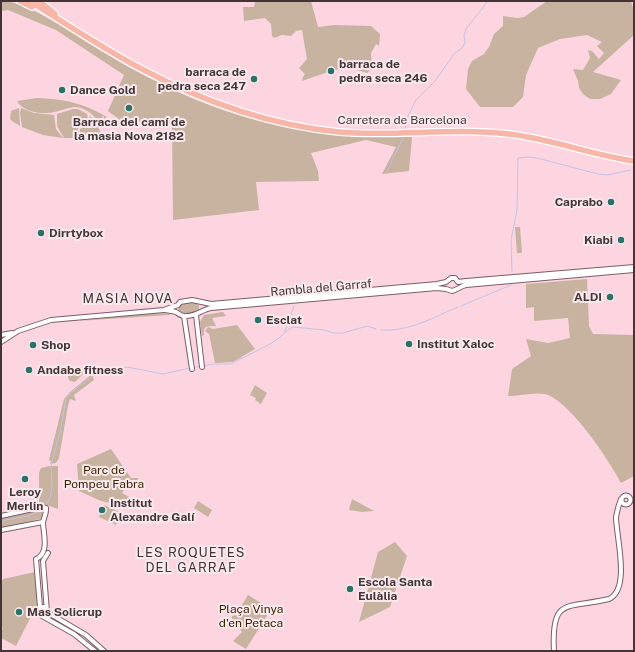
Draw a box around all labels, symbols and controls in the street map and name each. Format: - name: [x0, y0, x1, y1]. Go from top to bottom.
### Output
- place label: barraca de pedra seca 246: [339, 57, 428, 85]
- place label: barraca de pedra seca 247: [158, 65, 246, 93]
- marker: barraca de pedra seca 246: [326, 66, 336, 76]
- marker: barraca de pedra seca 247: [249, 74, 259, 84]
- place label: Dance Gold: [70, 83, 136, 97]
- marker: Dance Gold: [57, 85, 67, 95]
- marker: Barraca del camí de la masia Nova 2182: [124, 103, 134, 113]
- street label: Carretera de Barcelona: [337, 113, 467, 127]
- place label: Barraca del camí de la masia Nova 2182: [73, 115, 185, 143]
- place label: Caprabo: [555, 195, 603, 209]
- marker: Caprabo: [606, 197, 616, 207]
- place label: Dirrtybox: [49, 226, 103, 240]
- marker: Dirrtybox: [36, 228, 46, 238]
- place label: Kiabi: [584, 233, 613, 247]
- marker: Kiabi: [616, 235, 626, 245]
- street label: Rambla del Garraf: [270, 276, 372, 300]
- place label: ALDI: [574, 290, 602, 304]
- district label: MASIA NOVA: [83, 291, 173, 307]
- marker: ALDI: [605, 292, 615, 302]
- place label: Esclat: [266, 313, 302, 327]
- marker: Esclat: [253, 315, 263, 325]
- place label: Institut Xaloc: [417, 337, 494, 351]
- place label: Shop: [41, 338, 71, 352]
- marker: Institut Xaloc: [404, 339, 414, 349]
- marker: Shop: [28, 340, 38, 350]
- place label: Andabe fitness: [37, 363, 123, 377]
- marker: Andabe fitness: [24, 365, 34, 375]
- park label: Parc de Pompeu Fabra: [64, 463, 144, 491]
- marker: Leroy Merlin: [20, 474, 30, 484]
- place label: Leroy Merlin: [7, 485, 43, 513]
- place label: Institut Alexandre Galí: [110, 496, 194, 524]
- marker: Institut Alexandre Galí: [97, 505, 107, 515]
- district label: LES ROQUETES DEL GARRAF: [136, 545, 246, 576]
- place label: Escola Santa Eulàlia: [358, 575, 432, 603]
- marker: Escola Santa Eulàlia: [345, 584, 355, 594]
- park label: Plaça Vinya d'en Petaca: [219, 602, 283, 630]
- place label: Mas Solicrup: [27, 605, 102, 619]
- marker: Mas Solicrup: [14, 607, 24, 617]

